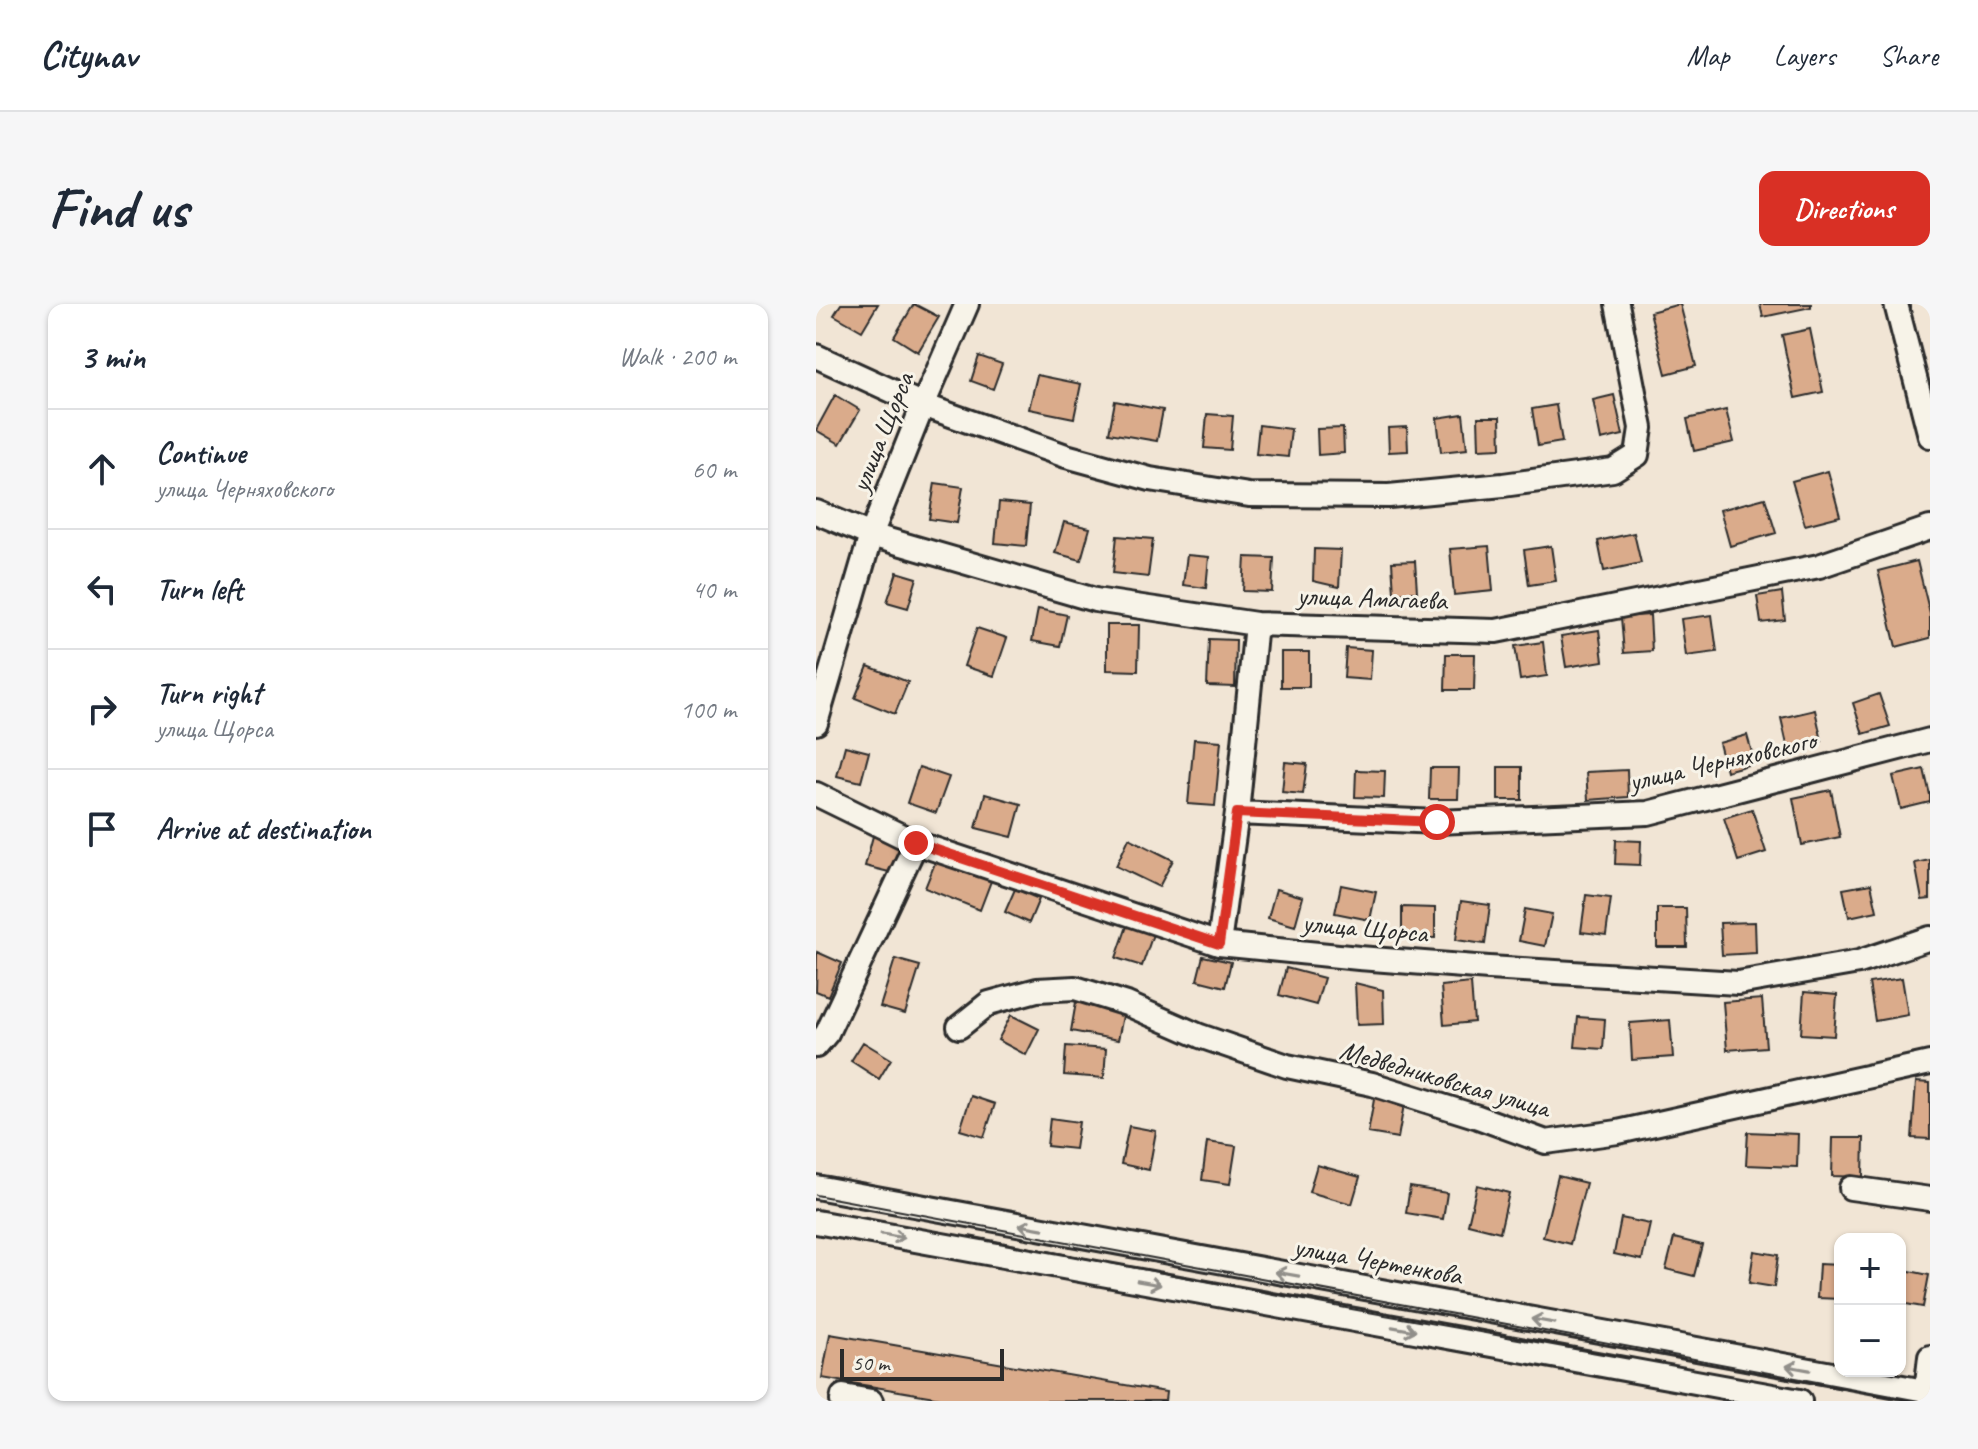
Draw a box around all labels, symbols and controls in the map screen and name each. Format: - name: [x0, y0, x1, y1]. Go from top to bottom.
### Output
- text: Citynav: [40, 32, 137, 79]
- text: Map: [1687, 38, 1730, 73]
- text: Layers: [1774, 38, 1835, 73]
- text: Share: [1879, 38, 1938, 73]
- button: Directions: [1759, 171, 1930, 246]
- text: Find us: [48, 173, 188, 244]
- text: 3 min: [80, 335, 145, 378]
- text: Walk · 200 m: [619, 340, 736, 373]
- street label: улица Щорса: [841, 366, 922, 499]
- text: Continue: [156, 434, 246, 472]
- icon: ahead: [80, 447, 124, 491]
- text: 60 m: [692, 453, 736, 486]
- text: улица Черняховского: [156, 472, 333, 505]
- icon: left: [80, 567, 124, 611]
- text: Turn left: [156, 570, 243, 608]
- text: 40 m: [692, 573, 736, 606]
- street label: улица Амагаева: [1294, 577, 1449, 618]
- text: Turn right: [156, 674, 261, 712]
- icon: right: [80, 687, 124, 731]
- text: 100 m: [680, 693, 736, 726]
- text: улица Щорса: [156, 712, 273, 745]
- street label: улица Черняховского: [1623, 721, 1822, 799]
- route start: [1419, 804, 1455, 840]
- icon: arrive: [80, 807, 124, 851]
- text: Arrive at destination: [156, 810, 371, 848]
- route end: [898, 825, 934, 861]
- street label: улица Щорса: [1299, 904, 1431, 951]
- street label: Медведниковская улица: [1336, 1032, 1556, 1126]
- one-way arrow: [1019, 1218, 1044, 1233]
- street label: улица Чертенкова: [1289, 1228, 1467, 1293]
- one-way arrow: [880, 1230, 905, 1245]
- map controls: [1834, 1233, 1906, 1377]
- button: +: [1834, 1233, 1906, 1305]
- one-way arrow: [1275, 1265, 1300, 1280]
- one-way arrow: [1135, 1276, 1161, 1291]
- button: −: [1834, 1305, 1906, 1377]
- one-way arrow: [1530, 1312, 1556, 1327]
- one-way arrow: [1391, 1323, 1417, 1338]
- scale bar: [840, 1345, 1004, 1381]
- text: 50 m: [852, 1349, 889, 1377]
- one-way arrow: [1786, 1359, 1811, 1374]

